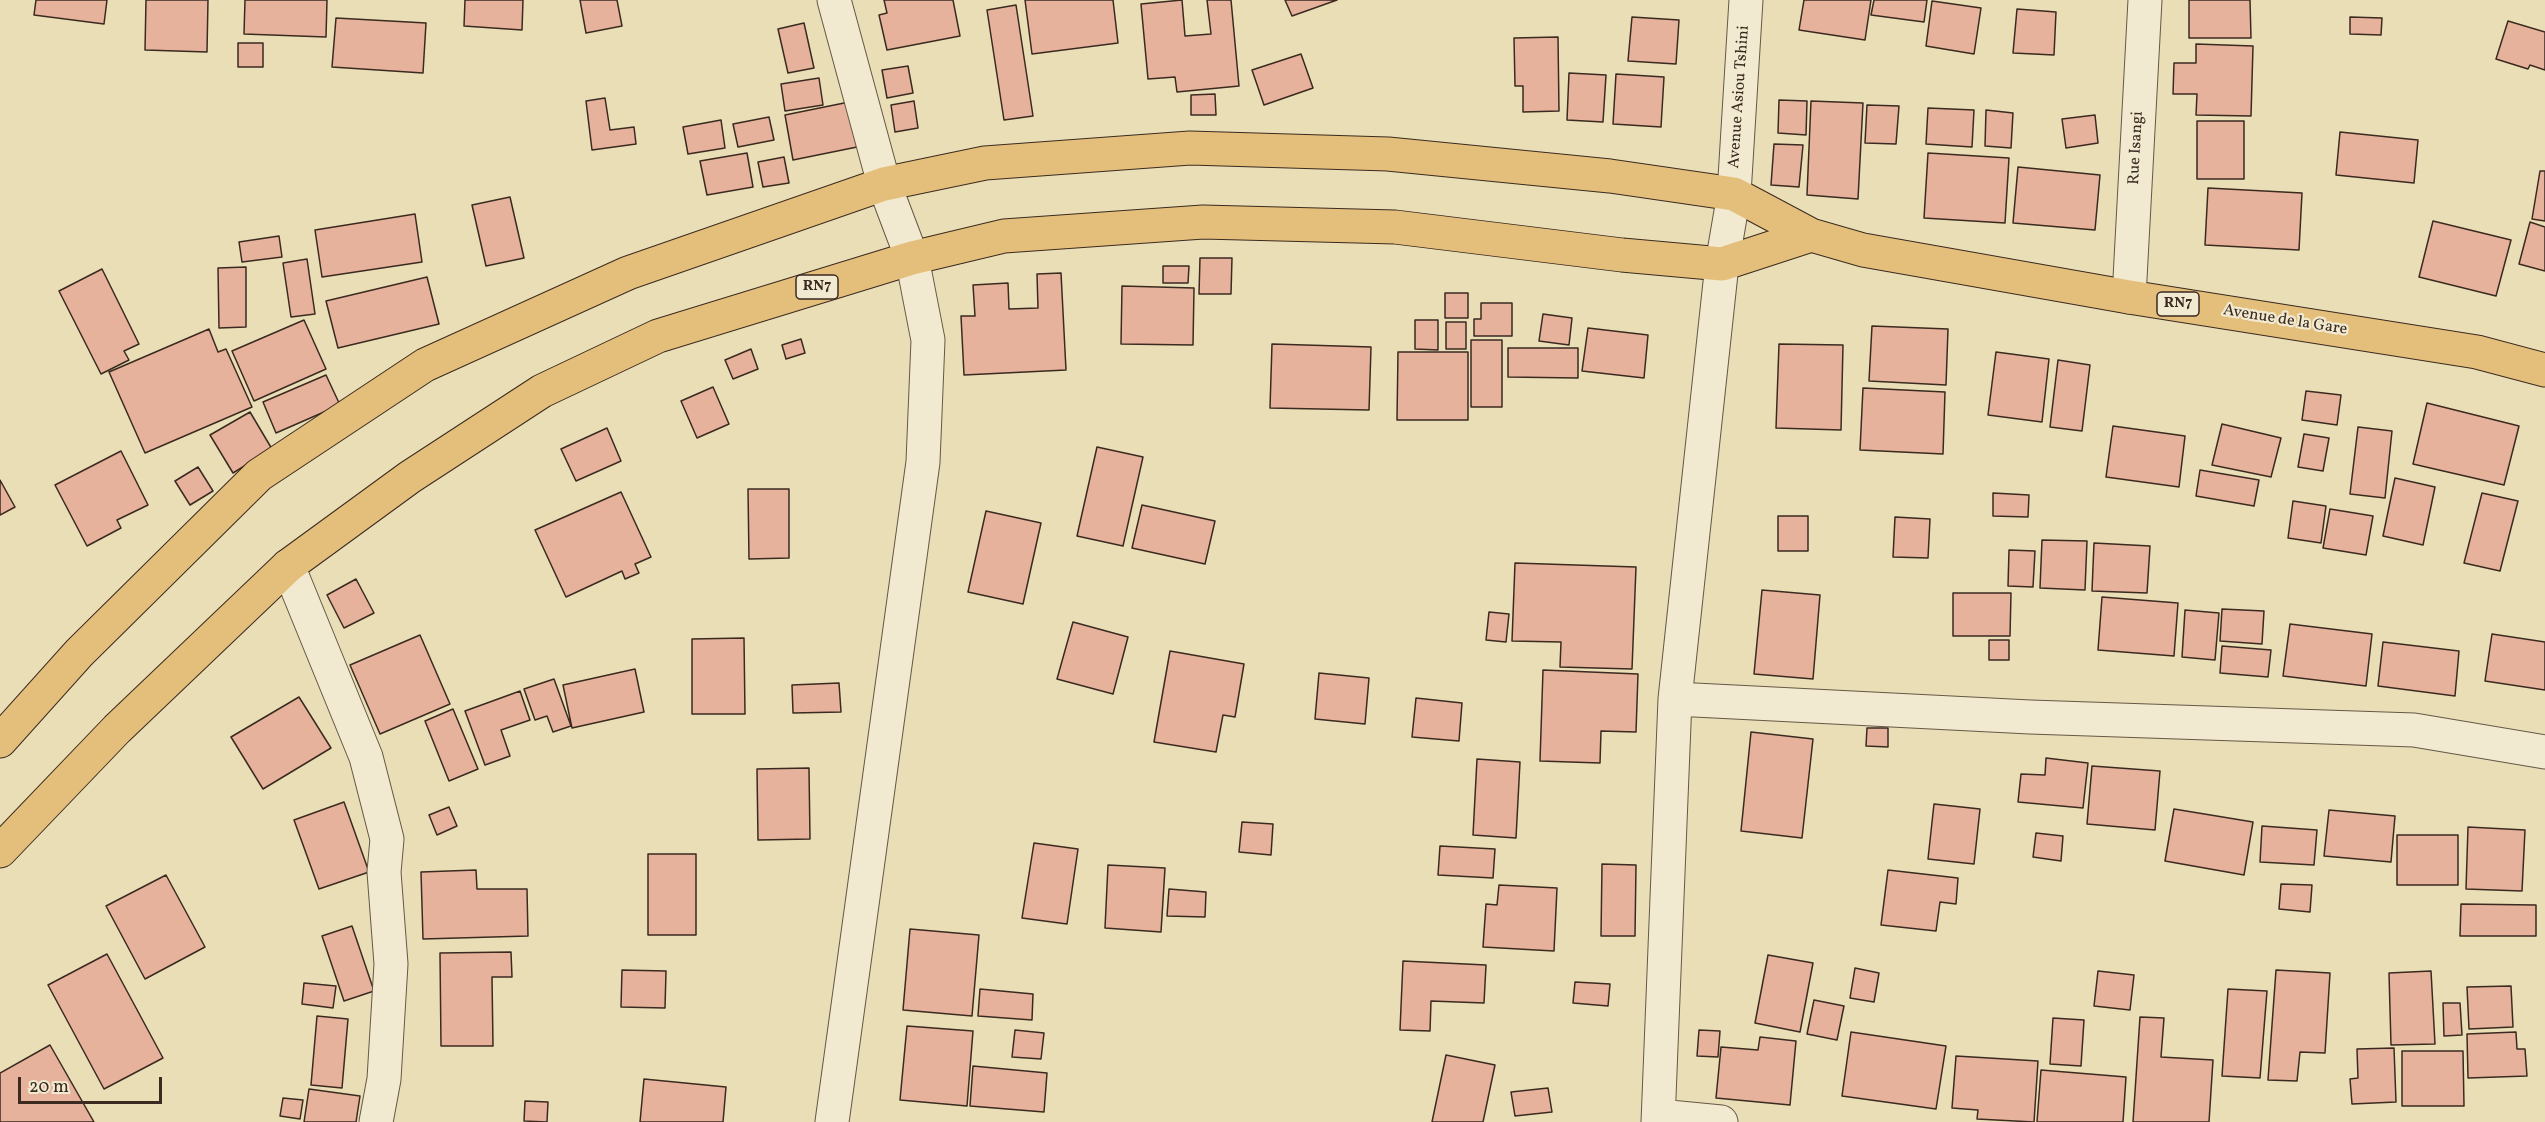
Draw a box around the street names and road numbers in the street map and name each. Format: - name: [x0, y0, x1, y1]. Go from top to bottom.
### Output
- street label: Avenue Asiou Tshini: [1725, 25, 1755, 169]
- street label: Rue Isangi: [2125, 111, 2149, 185]
- road number: RN7: [796, 275, 838, 299]
- road number: RN7: [2157, 292, 2199, 316]
- street label: Avenue de la Gare: [2222, 302, 2348, 340]

